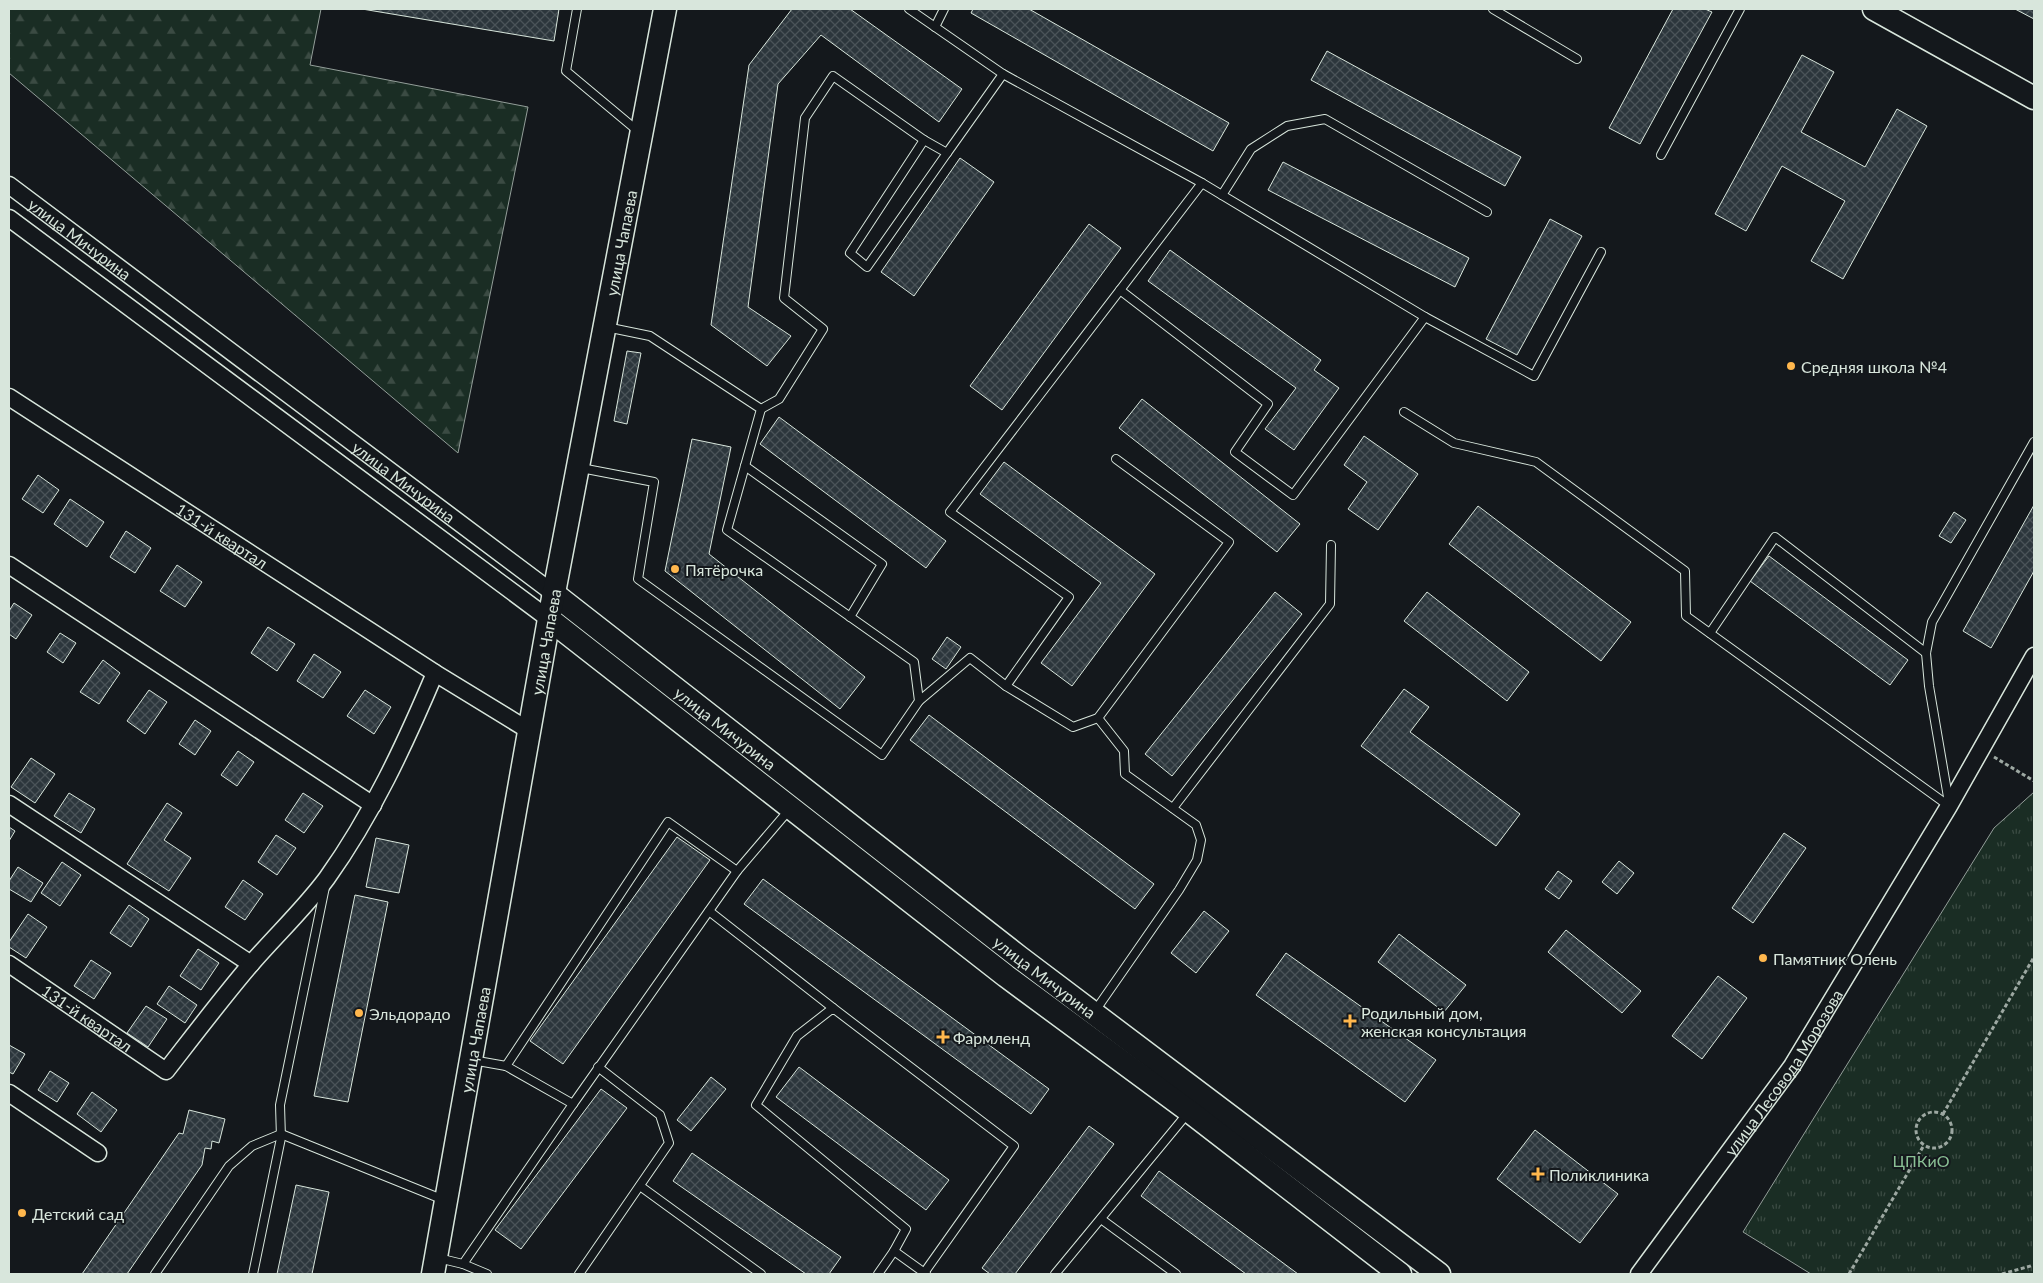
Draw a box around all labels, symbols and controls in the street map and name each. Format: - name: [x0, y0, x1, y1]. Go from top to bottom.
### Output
- street label: улица Чапаева: [601, 188, 640, 298]
- street label: улица Мичурина: [25, 194, 135, 283]
- place label: Средняя школа №4: [1801, 357, 1947, 376]
- marker: Средняя школа №4: [1785, 360, 1797, 372]
- street label: улица Мичурина: [349, 437, 459, 526]
- street label: 131-й квартал: [173, 498, 272, 572]
- place label: Пятёрочка: [685, 560, 763, 579]
- marker: Пятёрочка: [669, 563, 681, 575]
- street label: улица Чапаева: [526, 587, 564, 696]
- street label: улица Мичурина: [671, 682, 780, 773]
- street label: улица Мичурина: [990, 932, 1100, 1021]
- place label: Памятник Олень: [1773, 949, 1897, 968]
- marker: Памятник Олень: [1757, 952, 1769, 964]
- street label: 131-й квартал: [39, 980, 136, 1055]
- street label: улица Чапаева: [456, 985, 493, 1094]
- street label: улица Лесовода Морозова: [1720, 986, 1846, 1159]
- place label: Родильный дом, женская консультация: [1361, 1003, 1526, 1040]
- place label: Эльдорадо: [369, 1004, 451, 1023]
- marker: Эльдорадо: [353, 1007, 365, 1019]
- marker: Родильный дом, женская консультация: [1343, 1014, 1357, 1028]
- place label: Фармленд: [953, 1028, 1030, 1047]
- marker: Фармленд: [937, 1031, 949, 1043]
- park label: ЦПКиО: [1893, 1151, 1950, 1170]
- place label: Поликлиника: [1549, 1165, 1649, 1184]
- marker: Поликлиника: [1531, 1167, 1545, 1181]
- place label: Детский сад: [32, 1204, 124, 1223]
- marker: Детский сад: [16, 1207, 28, 1219]

